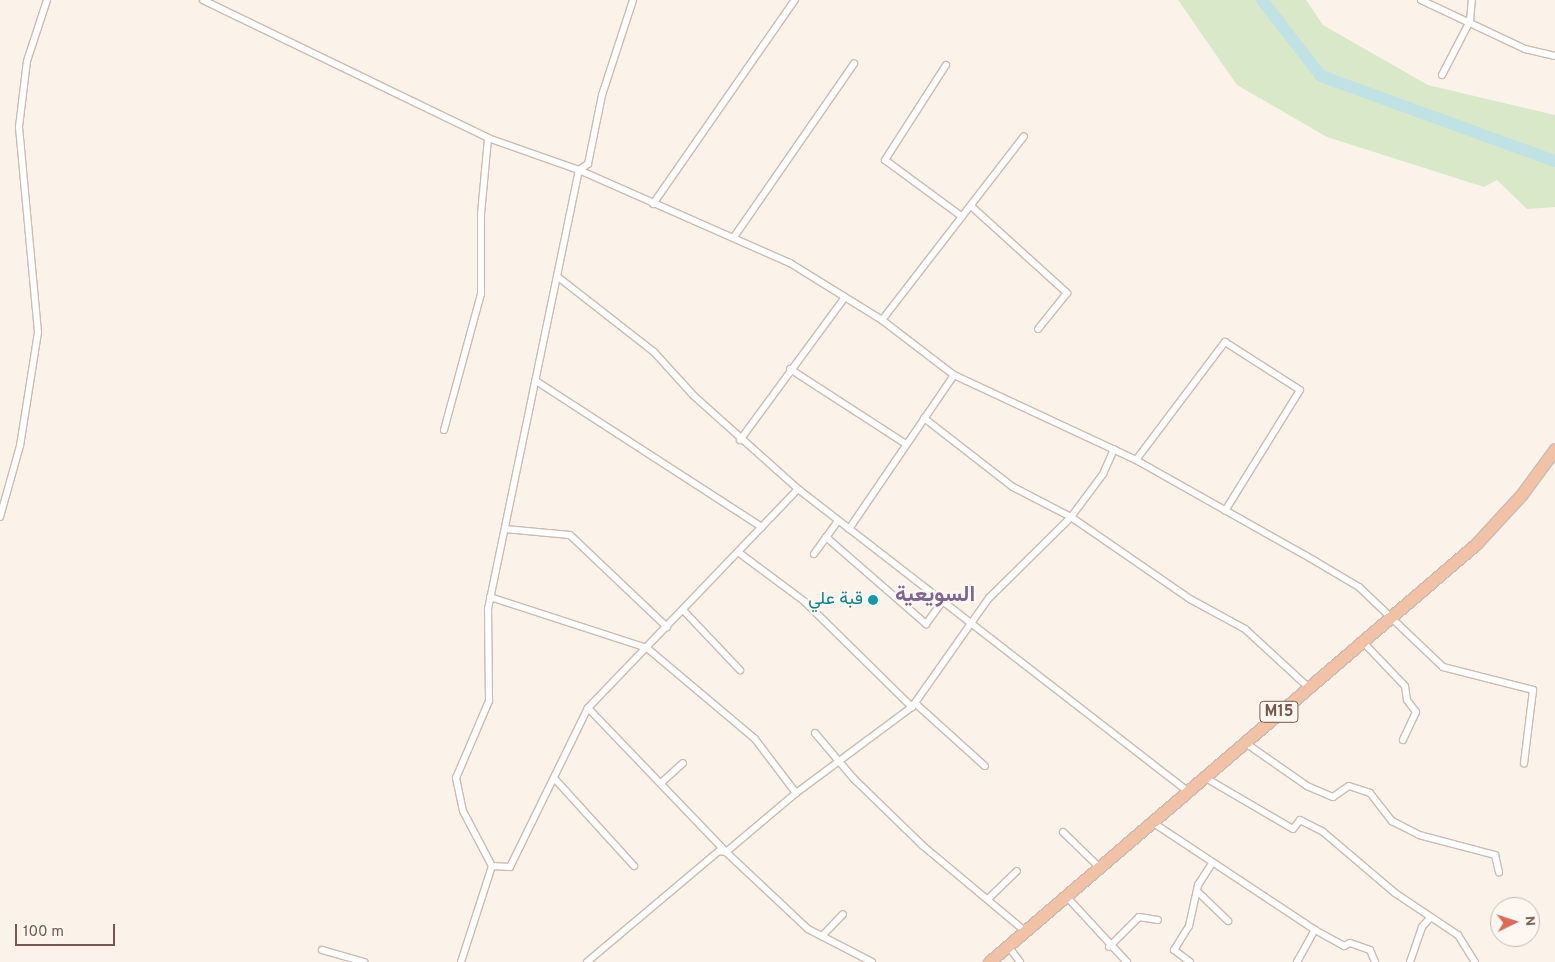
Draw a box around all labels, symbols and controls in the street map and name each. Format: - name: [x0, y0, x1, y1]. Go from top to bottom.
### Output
- district label: السويعية: [895, 583, 975, 609]
- place label: قبة علي: [808, 589, 863, 611]
- marker: قبة علي: [867, 594, 879, 606]
- road number: M15: [1259, 699, 1299, 726]
- north arrow: [1490, 897, 1540, 947]
- scale bar: [18, 914, 118, 946]
- text: N: [1521, 915, 1538, 927]
- text: 100 m: [23, 923, 64, 942]

